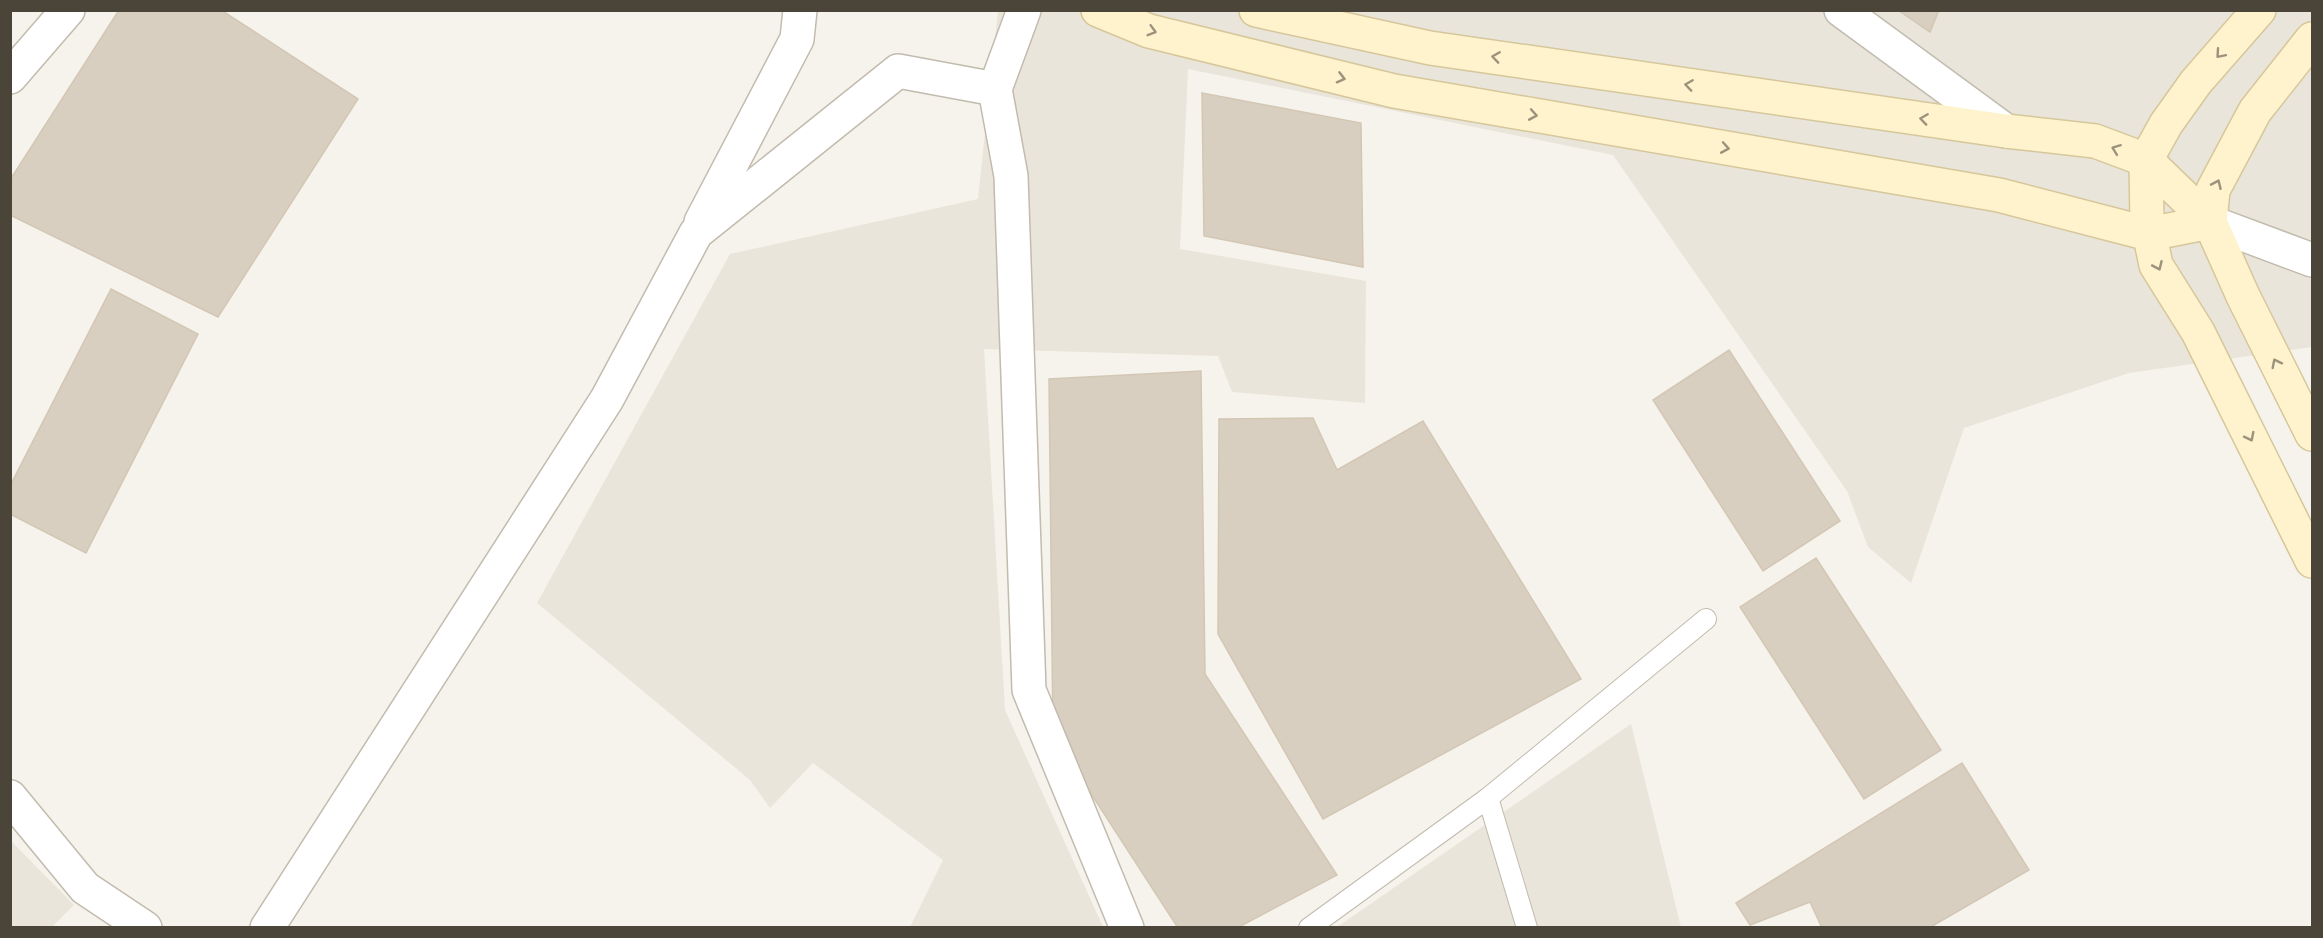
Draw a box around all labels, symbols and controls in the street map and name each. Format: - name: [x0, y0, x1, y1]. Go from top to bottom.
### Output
- one-way arrow: [1146, 24, 1157, 36]
- one-way arrow: [2216, 47, 2227, 58]
- one-way arrow: [1491, 52, 1501, 64]
- one-way arrow: [1336, 71, 1346, 84]
- one-way arrow: [1684, 80, 1694, 92]
- one-way arrow: [1527, 108, 1537, 121]
- one-way arrow: [1919, 114, 1928, 126]
- one-way arrow: [1720, 141, 1730, 154]
- one-way arrow: [2111, 143, 2122, 156]
- one-way arrow: [2210, 179, 2222, 190]
- one-way arrow: [2151, 259, 2163, 270]
- one-way arrow: [2272, 358, 2284, 369]
- one-way arrow: [2243, 431, 2255, 442]

